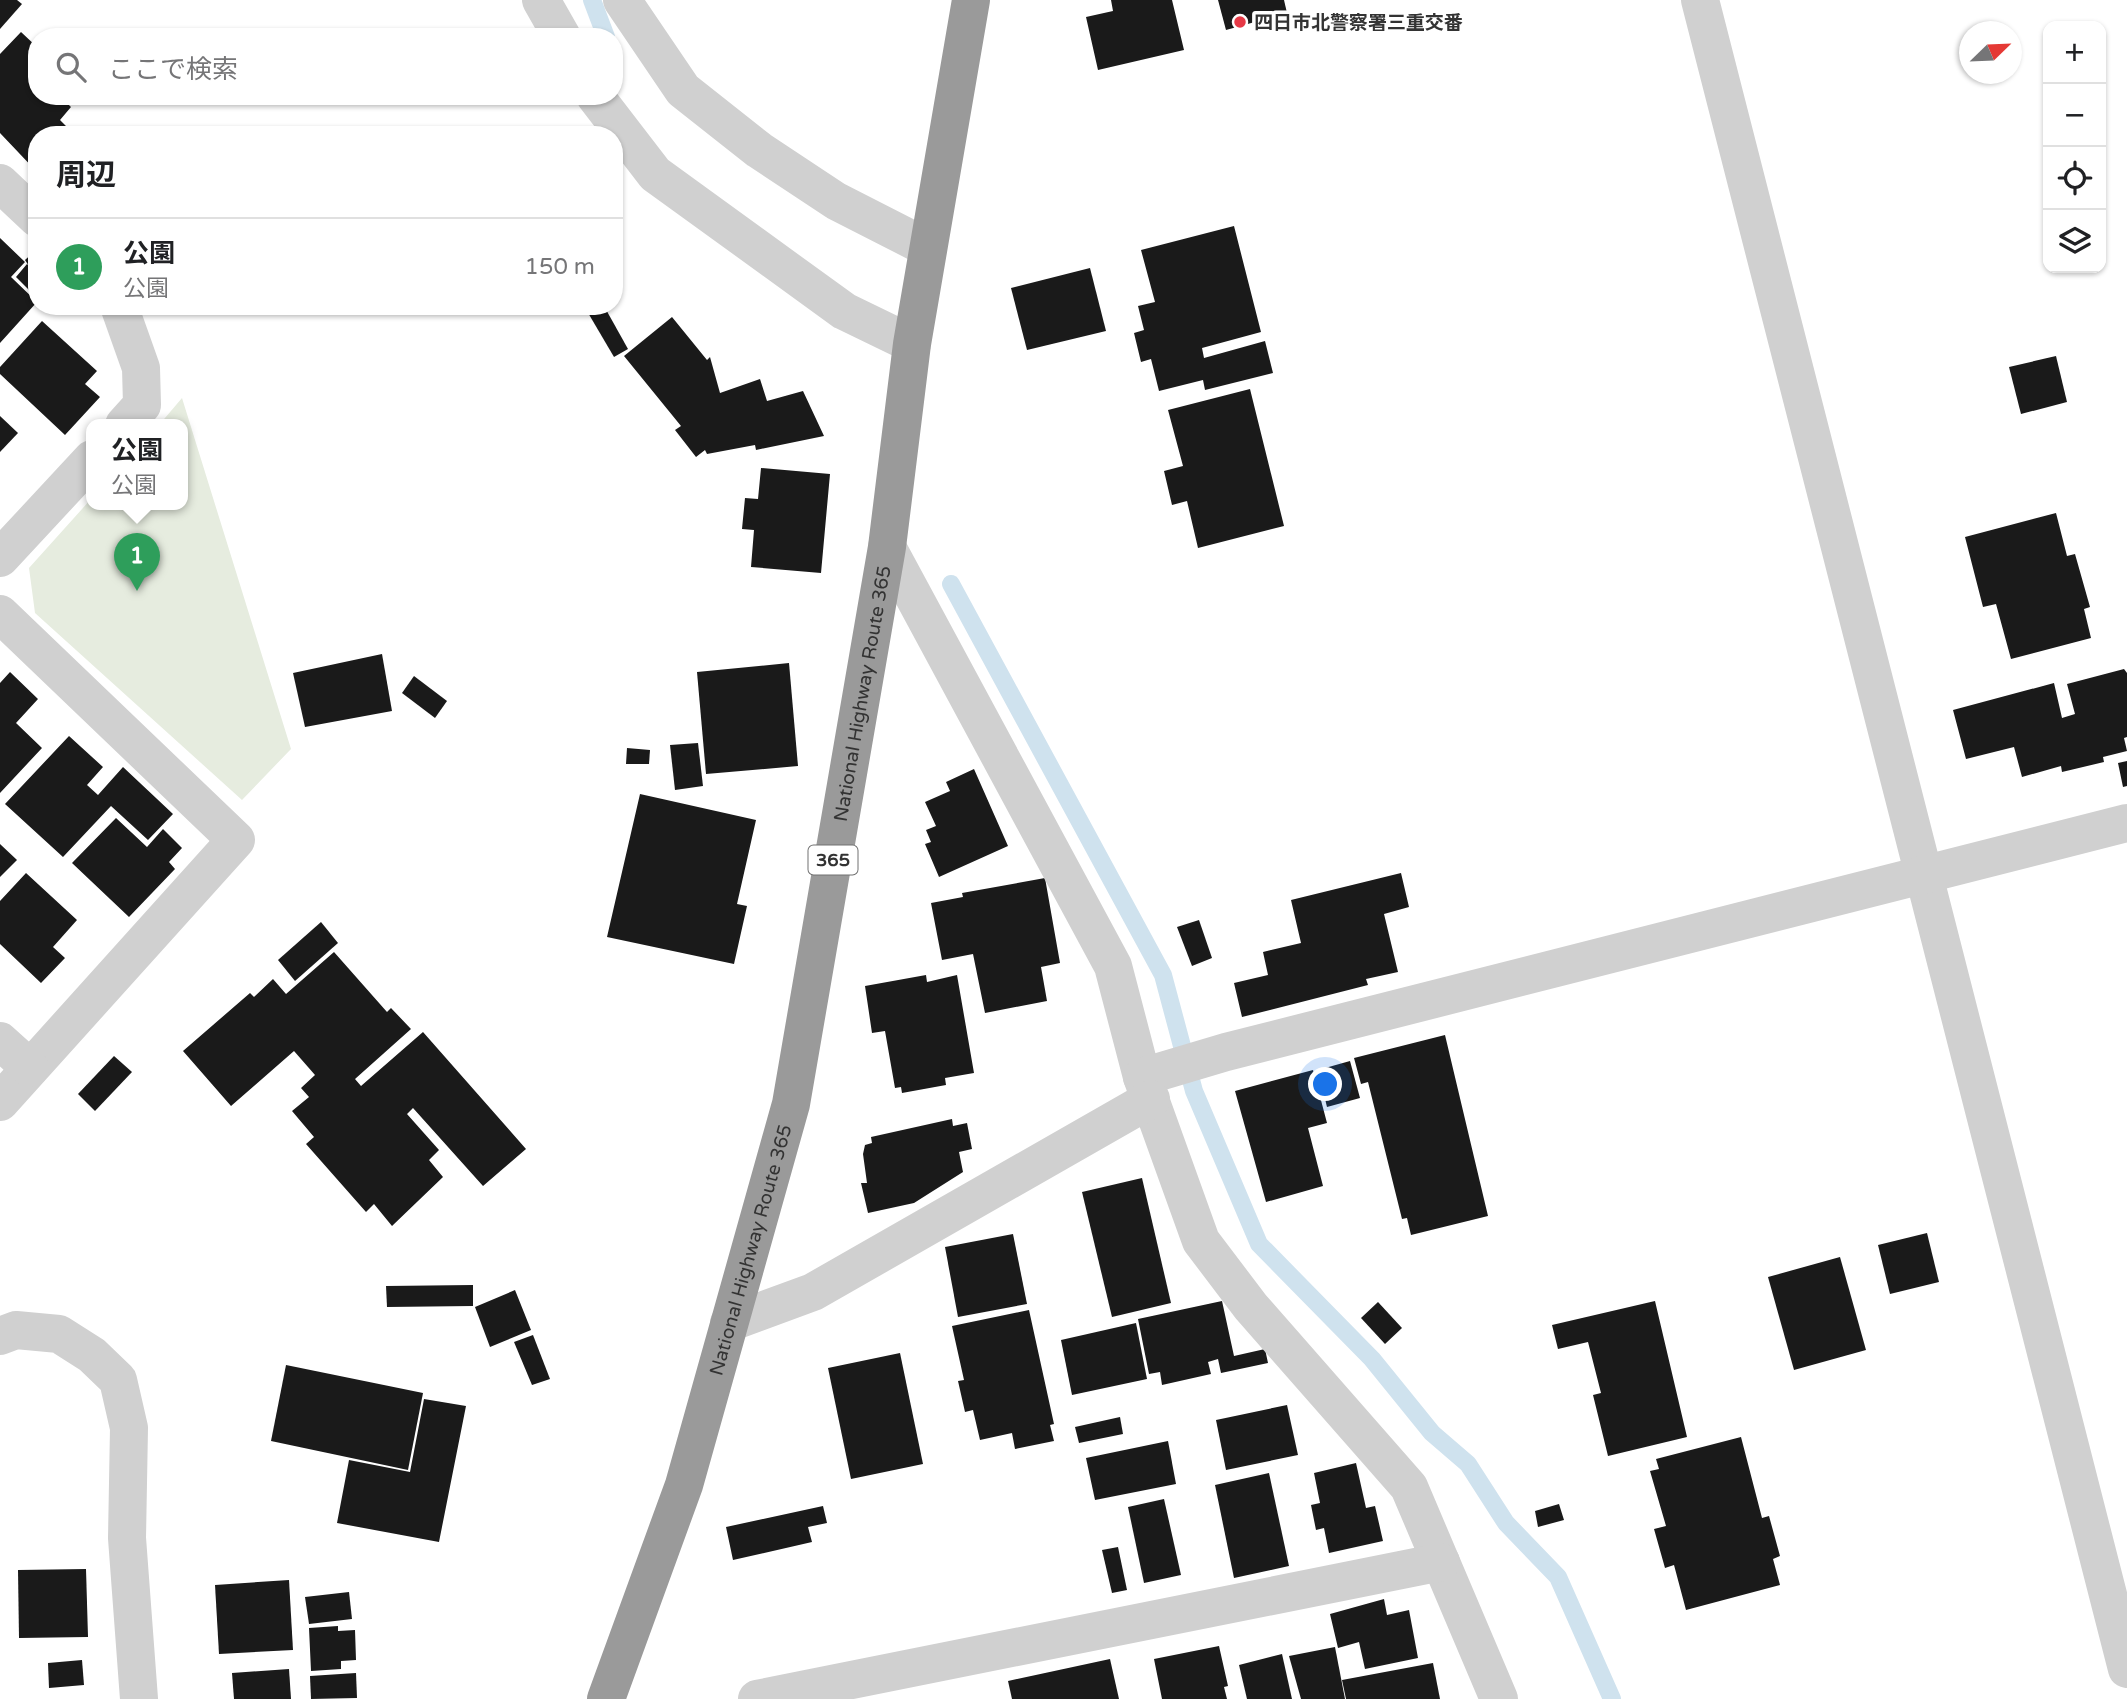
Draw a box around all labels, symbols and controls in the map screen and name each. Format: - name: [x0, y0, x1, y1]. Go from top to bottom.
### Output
- place label: 四日市北警察署三重交番: [1254, 12, 1463, 34]
- marker: 四日市北警察署三重交番: [1232, 14, 1248, 30]
- north arrow: [1959, 21, 2022, 84]
- map controls: [2043, 21, 2106, 273]
- button: +: [2043, 21, 2106, 84]
- search box: [28, 28, 623, 105]
- icon: search: [52, 48, 90, 86]
- text: ここで検索: [108, 54, 238, 85]
- button: −: [2043, 84, 2106, 147]
- button: locate: [2043, 147, 2106, 210]
- text: 周辺: [56, 157, 116, 194]
- button: layers: [2043, 210, 2106, 273]
- text: 公園: [123, 238, 175, 269]
- text: 1: [72, 253, 86, 281]
- text: 150 m: [525, 253, 595, 281]
- text: 公園: [123, 275, 169, 303]
- popup: [86, 419, 188, 510]
- text: 公園: [111, 435, 163, 466]
- text: 公園: [111, 472, 157, 500]
- pin: 1: [114, 533, 160, 591]
- street label: National Highway Route 365: [830, 564, 896, 823]
- road number: 365: [808, 846, 858, 874]
- your location: [1308, 1067, 1342, 1101]
- street label: National Highway Route 365: [705, 1122, 797, 1378]

